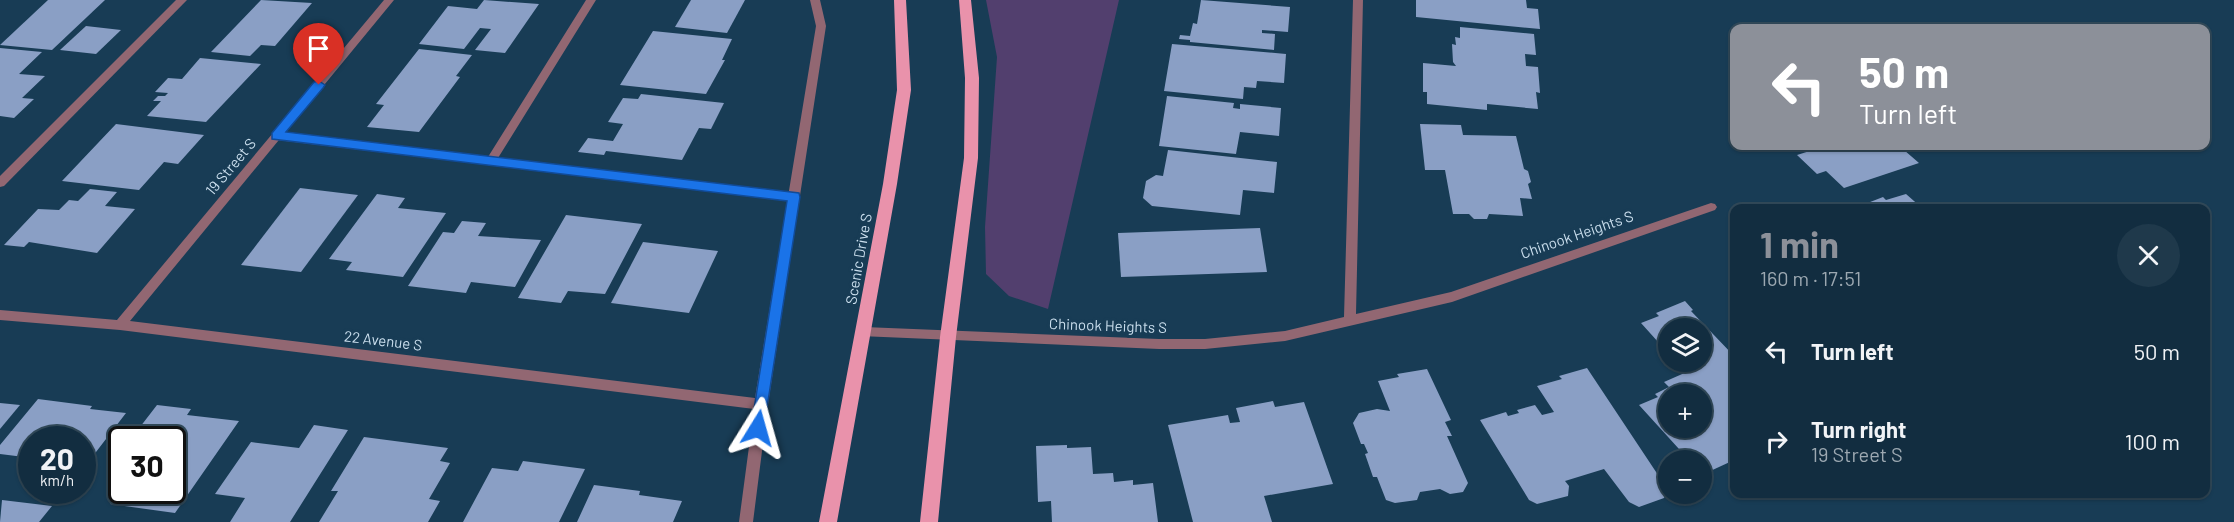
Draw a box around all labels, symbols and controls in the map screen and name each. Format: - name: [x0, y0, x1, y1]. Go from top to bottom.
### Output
- pin: [293, 23, 344, 85]
- icon: arrive: [302, 32, 335, 65]
- text: 50 m: [1859, 46, 1949, 96]
- icon: left: [1760, 48, 1838, 126]
- text: Turn left: [1859, 97, 1957, 129]
- street label: 19 Street S: [201, 134, 259, 198]
- street label: Chinook Heights S: [1518, 206, 1635, 262]
- street label: Scenic Drive S: [841, 212, 875, 306]
- text: 1 min: [1760, 222, 1839, 265]
- button: close: [2117, 224, 2180, 287]
- text: 160 m · 17:51: [1760, 266, 1861, 290]
- street label: Chinook Heights S: [1049, 314, 1167, 336]
- map controls: [1658, 318, 1712, 504]
- button: layers: [1658, 318, 1712, 372]
- street label: 22 Avenue S: [343, 326, 423, 354]
- icon: left: [1760, 335, 1793, 368]
- text: Turn left: [1811, 338, 1894, 364]
- text: 50 m: [2134, 338, 2180, 364]
- button: +: [1658, 384, 1712, 438]
- position arrow: [726, 396, 790, 460]
- text: Turn right: [1811, 416, 1906, 442]
- icon: right: [1760, 425, 1793, 458]
- speed limit sign: 30: [108, 426, 186, 504]
- text: 100 m: [2125, 428, 2180, 454]
- text: 20: [40, 440, 74, 476]
- text: 19 Street S: [1811, 442, 1903, 466]
- button: −: [1658, 450, 1712, 504]
- text: km/h: [40, 471, 74, 489]

